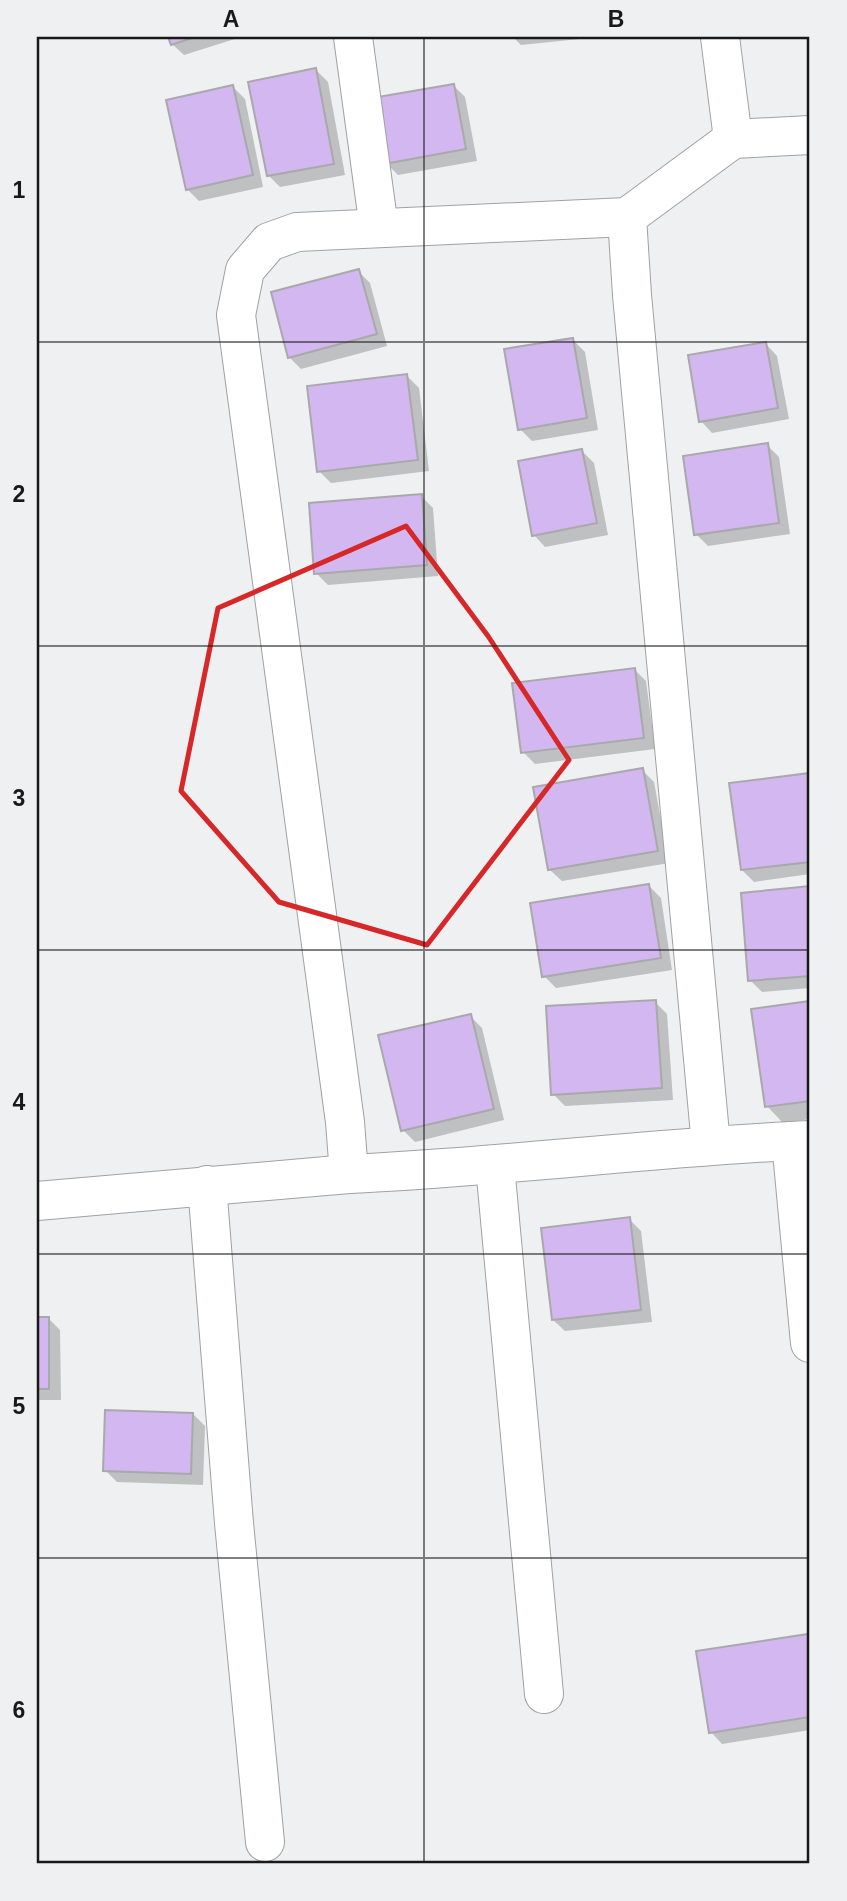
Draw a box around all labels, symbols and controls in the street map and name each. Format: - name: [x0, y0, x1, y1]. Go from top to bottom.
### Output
- text: A: [223, 6, 239, 32]
- text: B: [608, 6, 624, 32]
- text: 1: [13, 177, 26, 203]
- text: 2: [13, 481, 25, 507]
- text: 3: [13, 785, 25, 811]
- text: 4: [13, 1089, 26, 1115]
- text: 5: [13, 1393, 26, 1419]
- text: 6: [13, 1697, 25, 1723]

